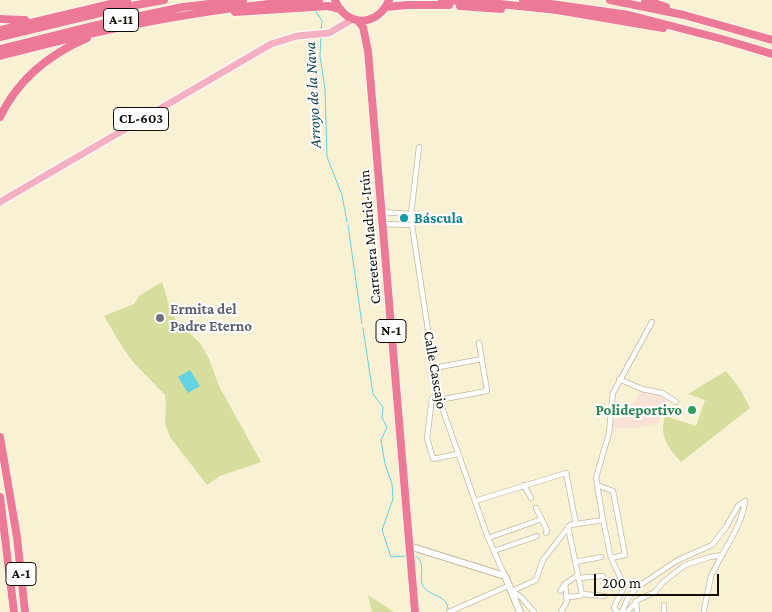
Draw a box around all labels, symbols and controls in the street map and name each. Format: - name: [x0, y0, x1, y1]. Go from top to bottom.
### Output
- road number: A-11: [104, 8, 138, 32]
- water label: Arroyo de la Nava: [301, 41, 325, 149]
- road number: CL-603: [114, 108, 168, 130]
- street label: Carretera Madrid-Irún: [355, 169, 385, 305]
- place label: Báscula: [414, 209, 463, 227]
- marker: Báscula: [398, 212, 410, 224]
- place label: Ermita del Padre Eterno: [170, 300, 252, 335]
- marker: Ermita del Padre Eterno: [154, 312, 166, 324]
- road number: N-1: [376, 320, 406, 342]
- street label: Calle Cascajo: [419, 330, 451, 410]
- place label: Polideportivo: [596, 401, 682, 419]
- marker: Polideportivo: [686, 404, 698, 416]
- road number: A-1: [6, 562, 36, 586]
- scale bar: [597, 564, 722, 596]
- text: 200 m: [602, 575, 641, 591]

